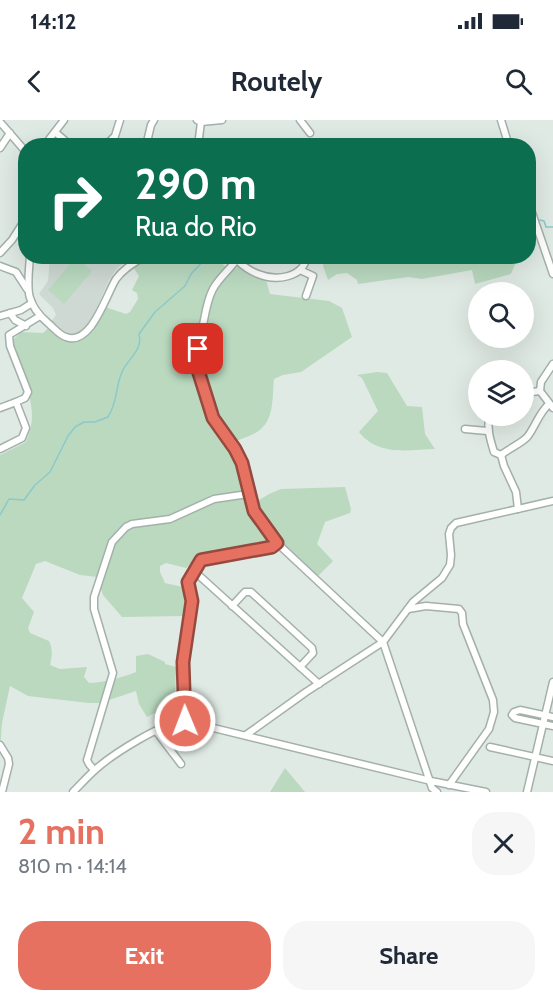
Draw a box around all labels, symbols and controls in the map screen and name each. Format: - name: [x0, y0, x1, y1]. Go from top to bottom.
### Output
- text: 14:12: [30, 8, 76, 35]
- icon: back: [18, 65, 51, 98]
- text: Routely: [231, 65, 322, 98]
- icon: search: [502, 65, 535, 98]
- text: 290 m: [135, 158, 256, 210]
- icon: right: [36, 162, 114, 240]
- text: Rua do Rio: [135, 210, 257, 243]
- map controls: [468, 282, 534, 426]
- button: search: [468, 282, 534, 348]
- pin: [172, 323, 223, 374]
- icon: arrive: [181, 332, 214, 365]
- button: layers: [468, 360, 534, 426]
- position arrow: [153, 689, 217, 753]
- text: 2 min: [18, 809, 105, 853]
- button: close: [472, 812, 535, 875]
- text: 810 m · 14:14: [18, 854, 127, 878]
- button: Exit: [18, 921, 271, 990]
- button: Share: [283, 921, 535, 990]

